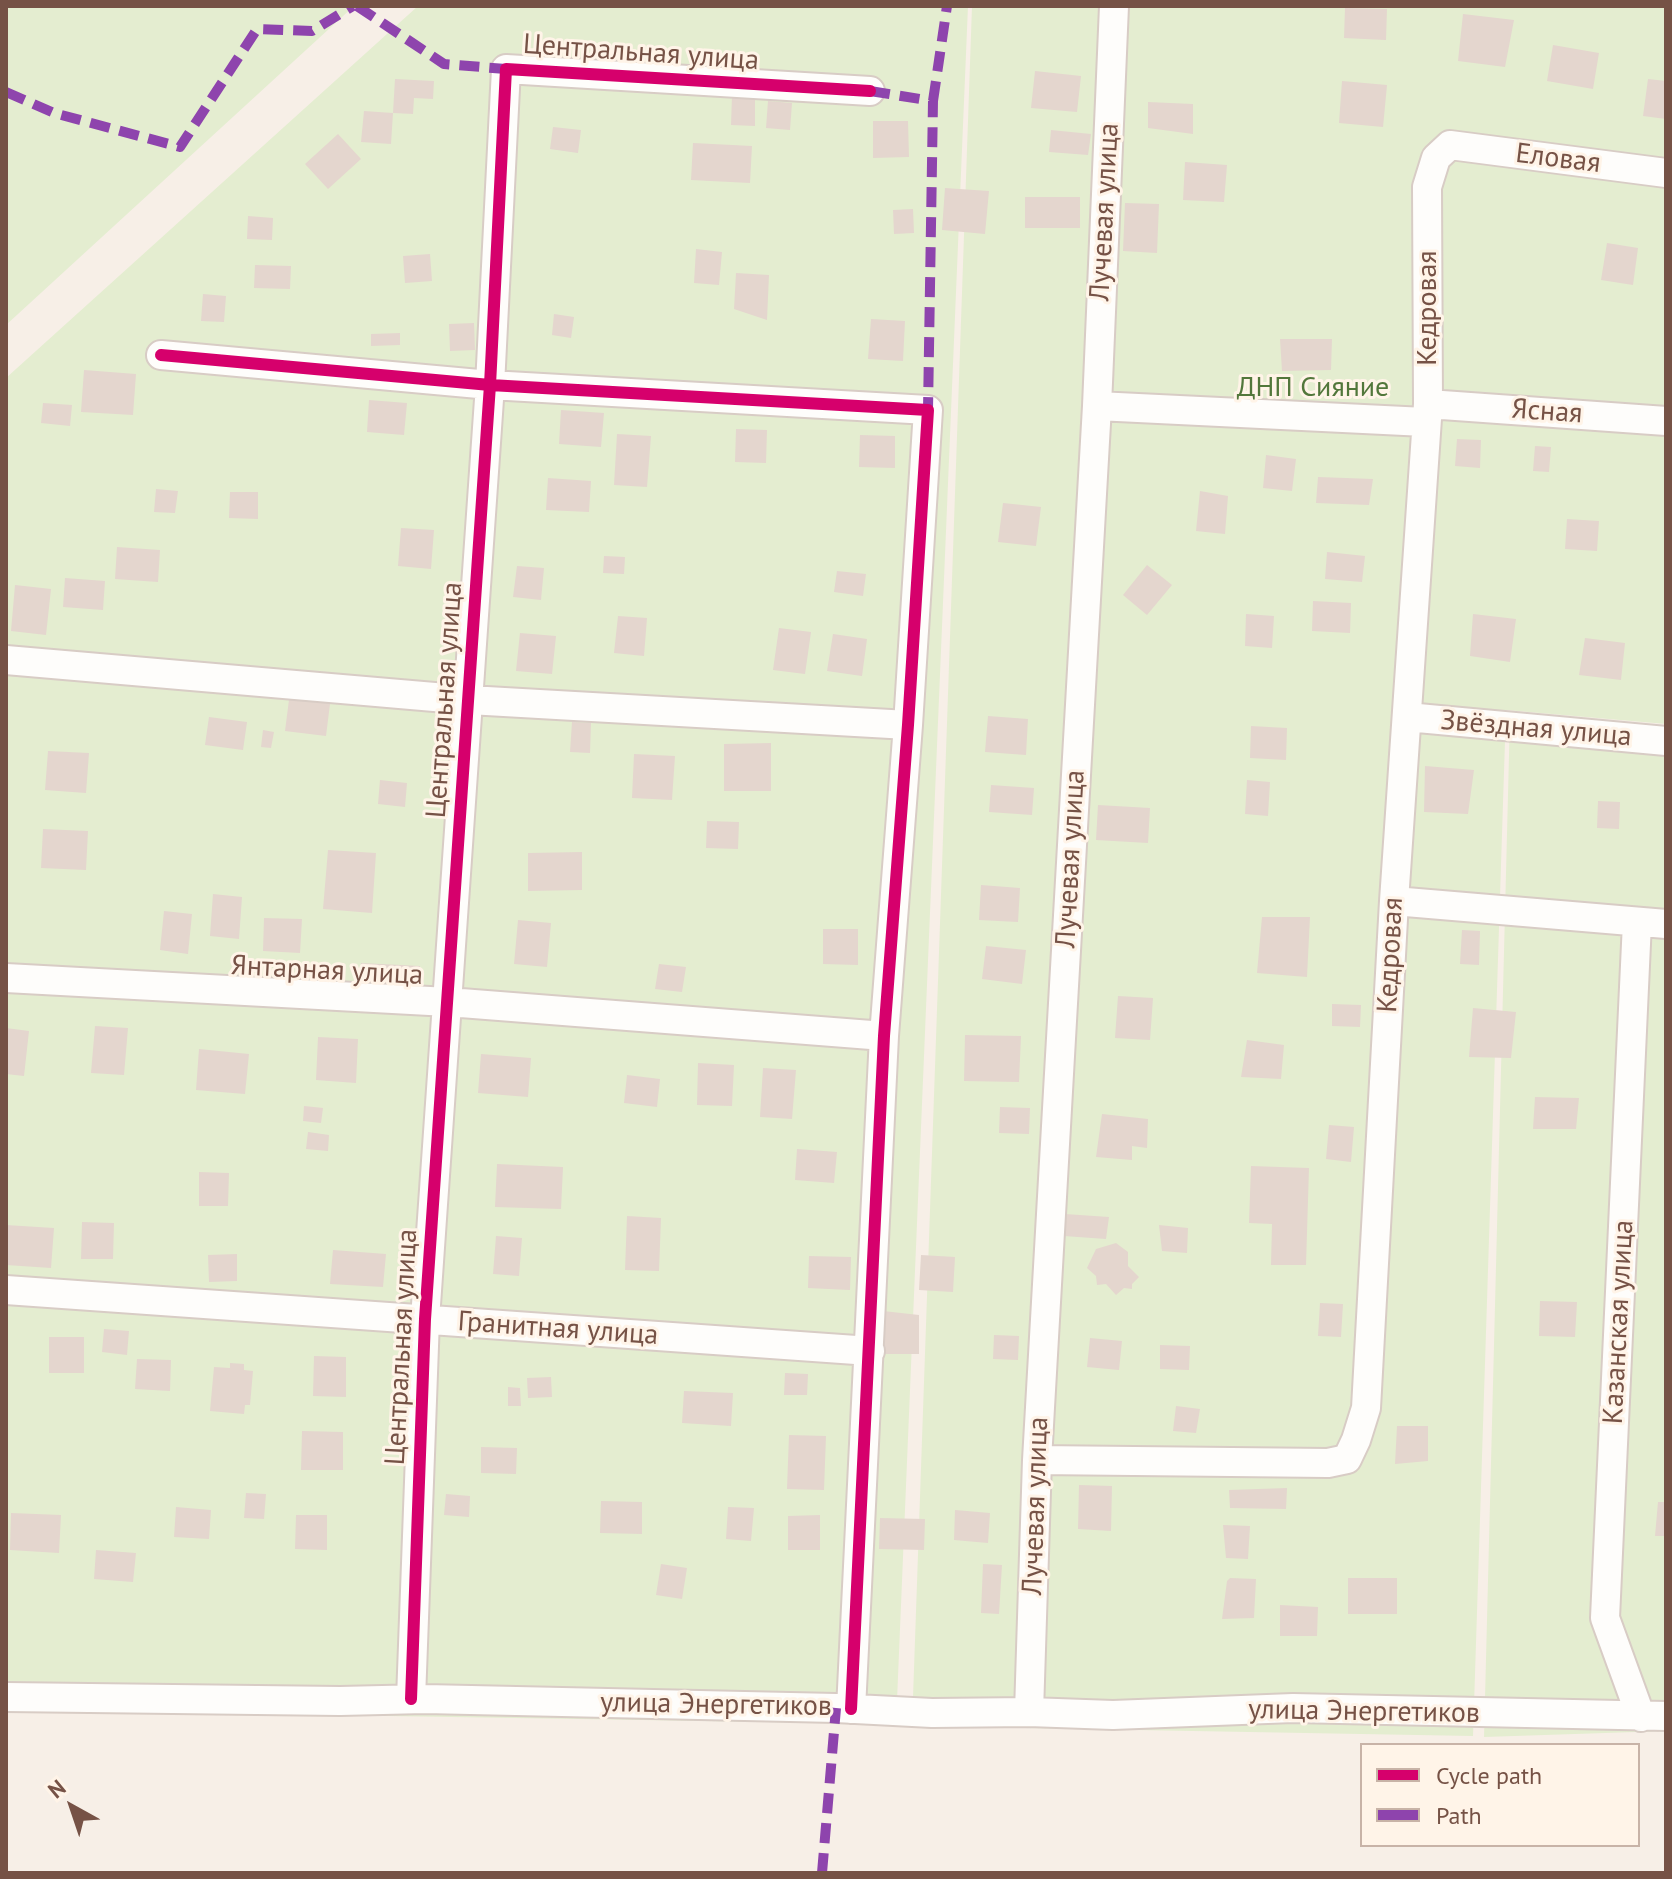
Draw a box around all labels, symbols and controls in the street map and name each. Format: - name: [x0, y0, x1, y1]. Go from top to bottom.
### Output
- street label: Центральная улица: [522, 28, 760, 78]
- street label: Лучевая улица: [1084, 122, 1126, 302]
- street label: Еловая: [1514, 137, 1602, 181]
- street label: Кедровая: [1411, 250, 1445, 366]
- park label: ДНП Сияние: [1237, 371, 1389, 405]
- street label: Ясная: [1510, 393, 1584, 431]
- street label: Центральная улица: [420, 581, 470, 819]
- street label: Звёздная улица: [1439, 704, 1633, 754]
- street label: Лучевая улица: [1050, 769, 1092, 949]
- street label: Кедровая: [1371, 897, 1411, 1013]
- street label: Янтарная улица: [230, 949, 424, 993]
- street label: Казанская улица: [1597, 1219, 1641, 1425]
- street label: Центральная улица: [379, 1228, 425, 1466]
- street label: Гранитная улица: [457, 1305, 659, 1353]
- street label: Лучевая улица: [1016, 1416, 1056, 1596]
- street label: улица Энергетиков: [600, 1686, 832, 1724]
- street label: улица Энергетиков: [1248, 1693, 1480, 1731]
- legend: [1360, 1743, 1640, 1847]
- text: Cycle path: [1436, 1760, 1542, 1791]
- north arrow: [32, 1767, 112, 1847]
- text: N: [42, 1773, 71, 1804]
- text: Path: [1436, 1800, 1482, 1831]

